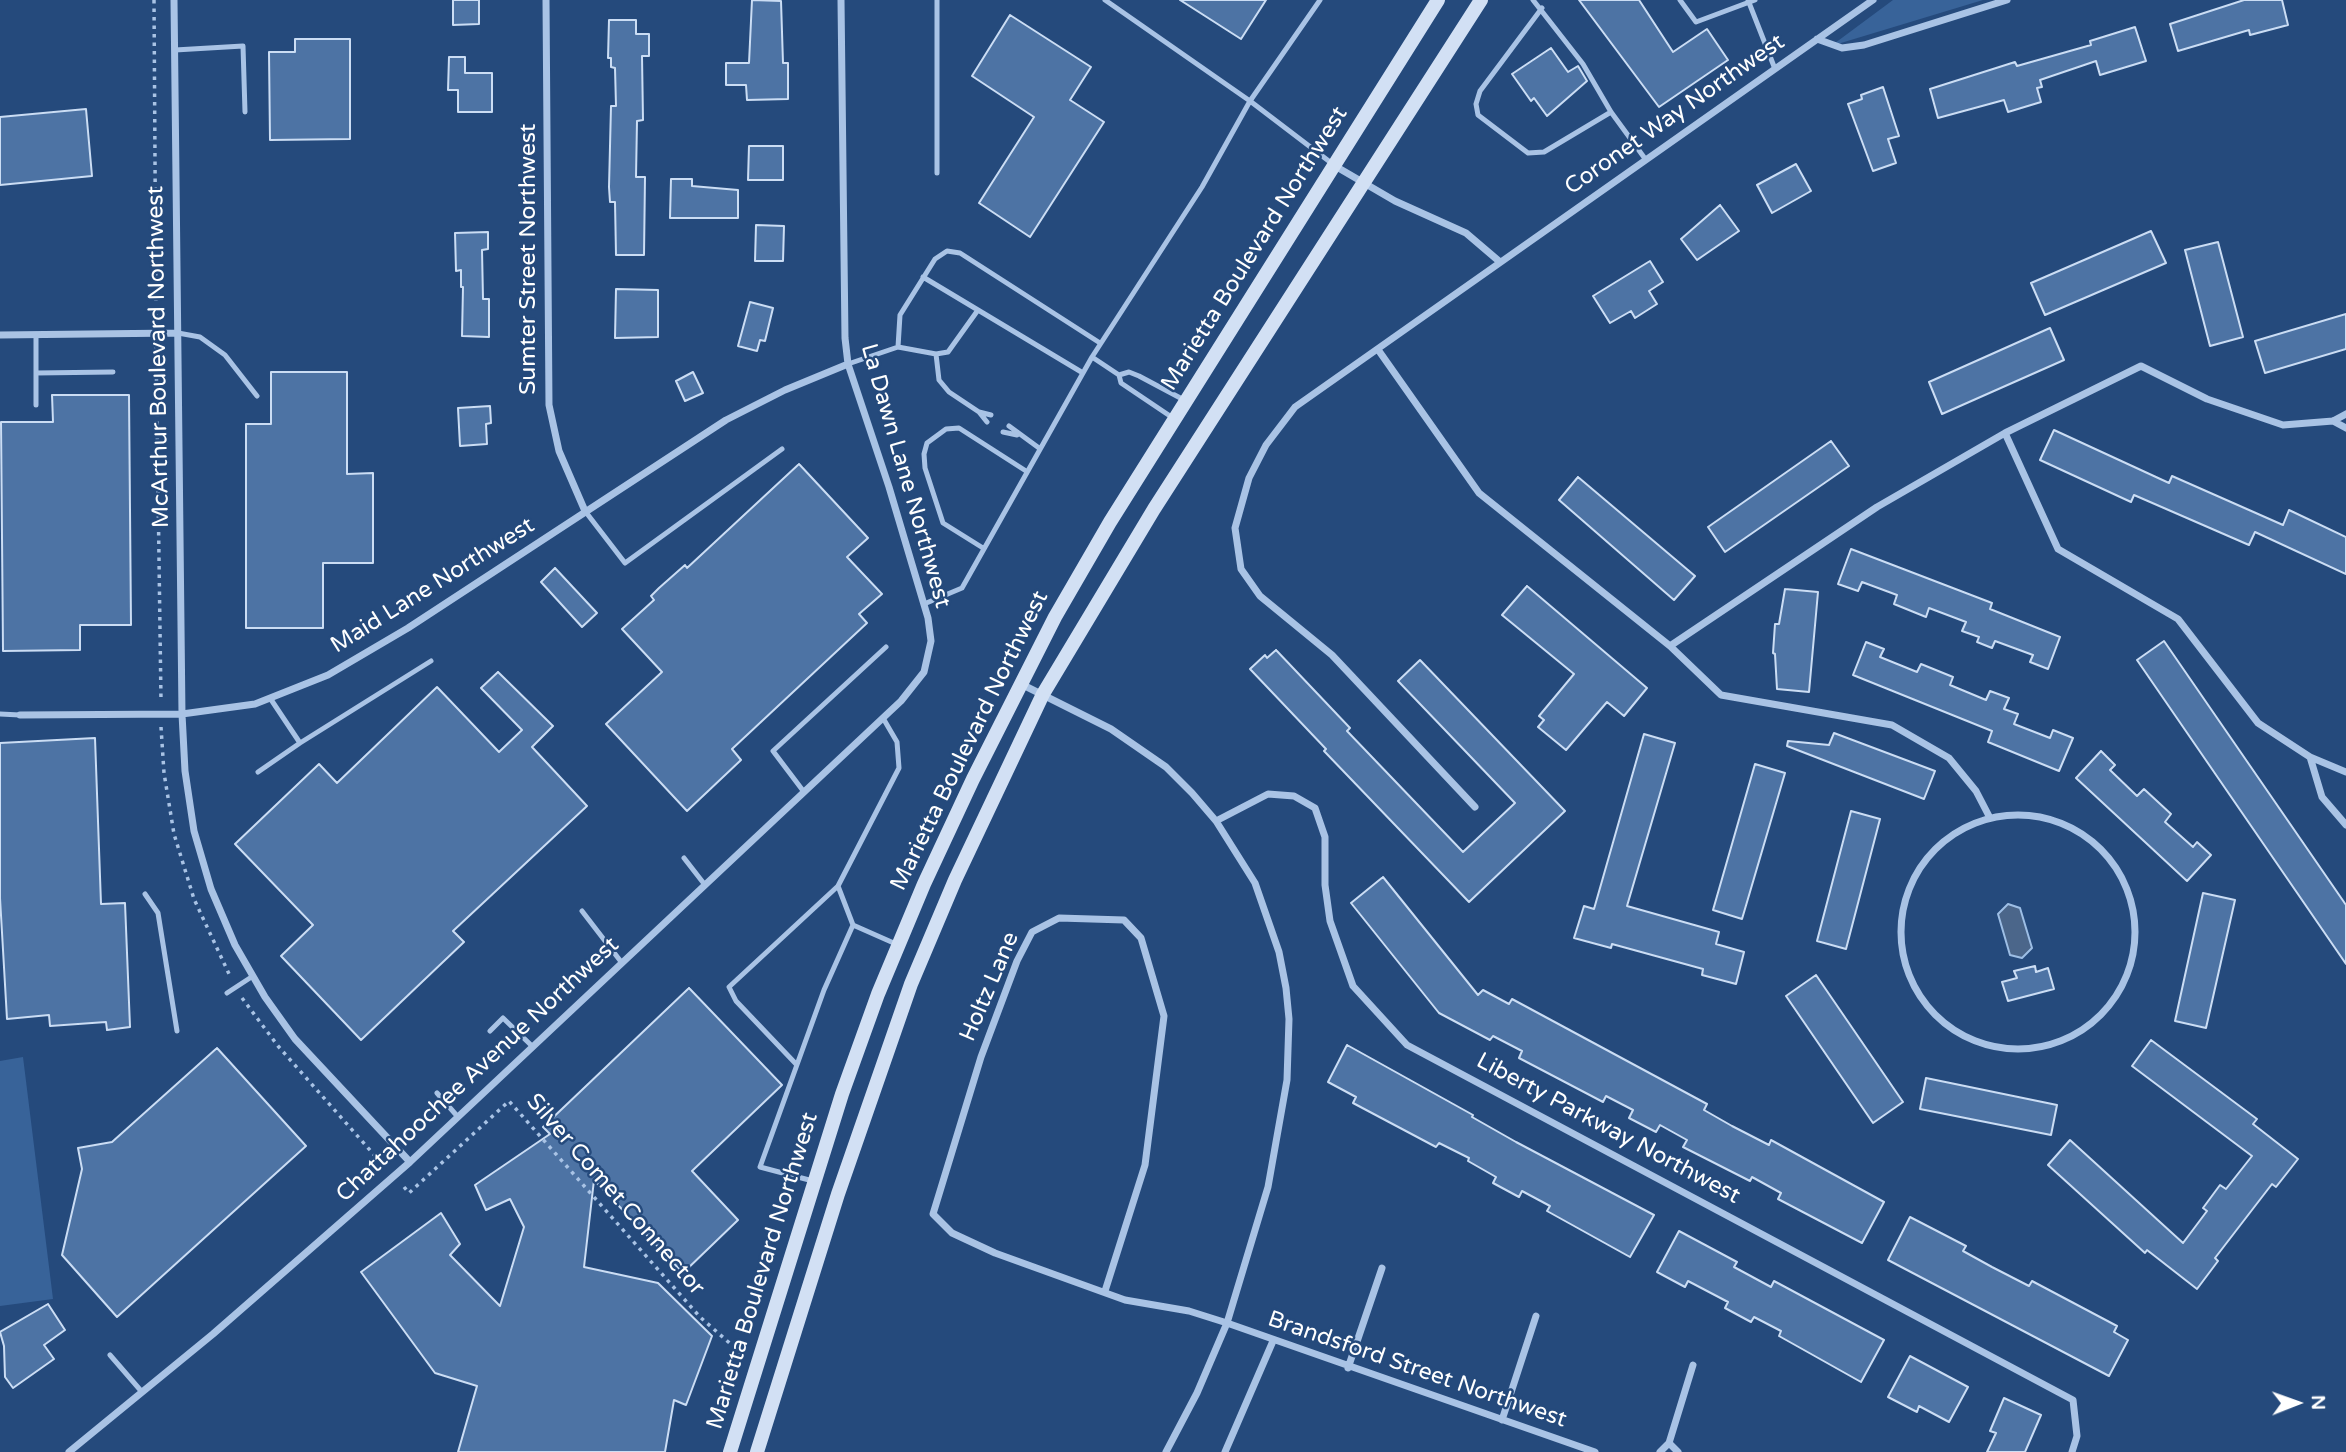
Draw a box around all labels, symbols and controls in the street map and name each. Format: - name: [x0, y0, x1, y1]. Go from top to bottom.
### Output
- street label: Coronet Way Northwest: [1560, 29, 1790, 201]
- street label: Marietta Boulevard Northwest: [1156, 102, 1354, 396]
- street label: Sumter Street Northwest: [515, 123, 543, 395]
- street label: McArthur Boulevard Northwest: [142, 186, 176, 528]
- street label: La Dawn Lane Northwest: [854, 341, 956, 611]
- street label: Maid Lane Northwest: [326, 512, 540, 660]
- street label: Marietta Boulevard Northwest: [885, 587, 1055, 895]
- street label: Holtz Lane: [955, 928, 1025, 1046]
- street label: Chattahoochee Avenue Northwest: [331, 932, 625, 1208]
- street label: Liberty Parkway Northwest: [1471, 1048, 1745, 1210]
- street label: Silver Comet Connector: [520, 1089, 710, 1301]
- street label: Marietta Boulevard Northwest: [702, 1109, 824, 1433]
- street label: Brandsford Street Northwest: [1264, 1306, 1570, 1434]
- north arrow: [2262, 1368, 2332, 1438]
- text: N: [2307, 1395, 2329, 1410]

